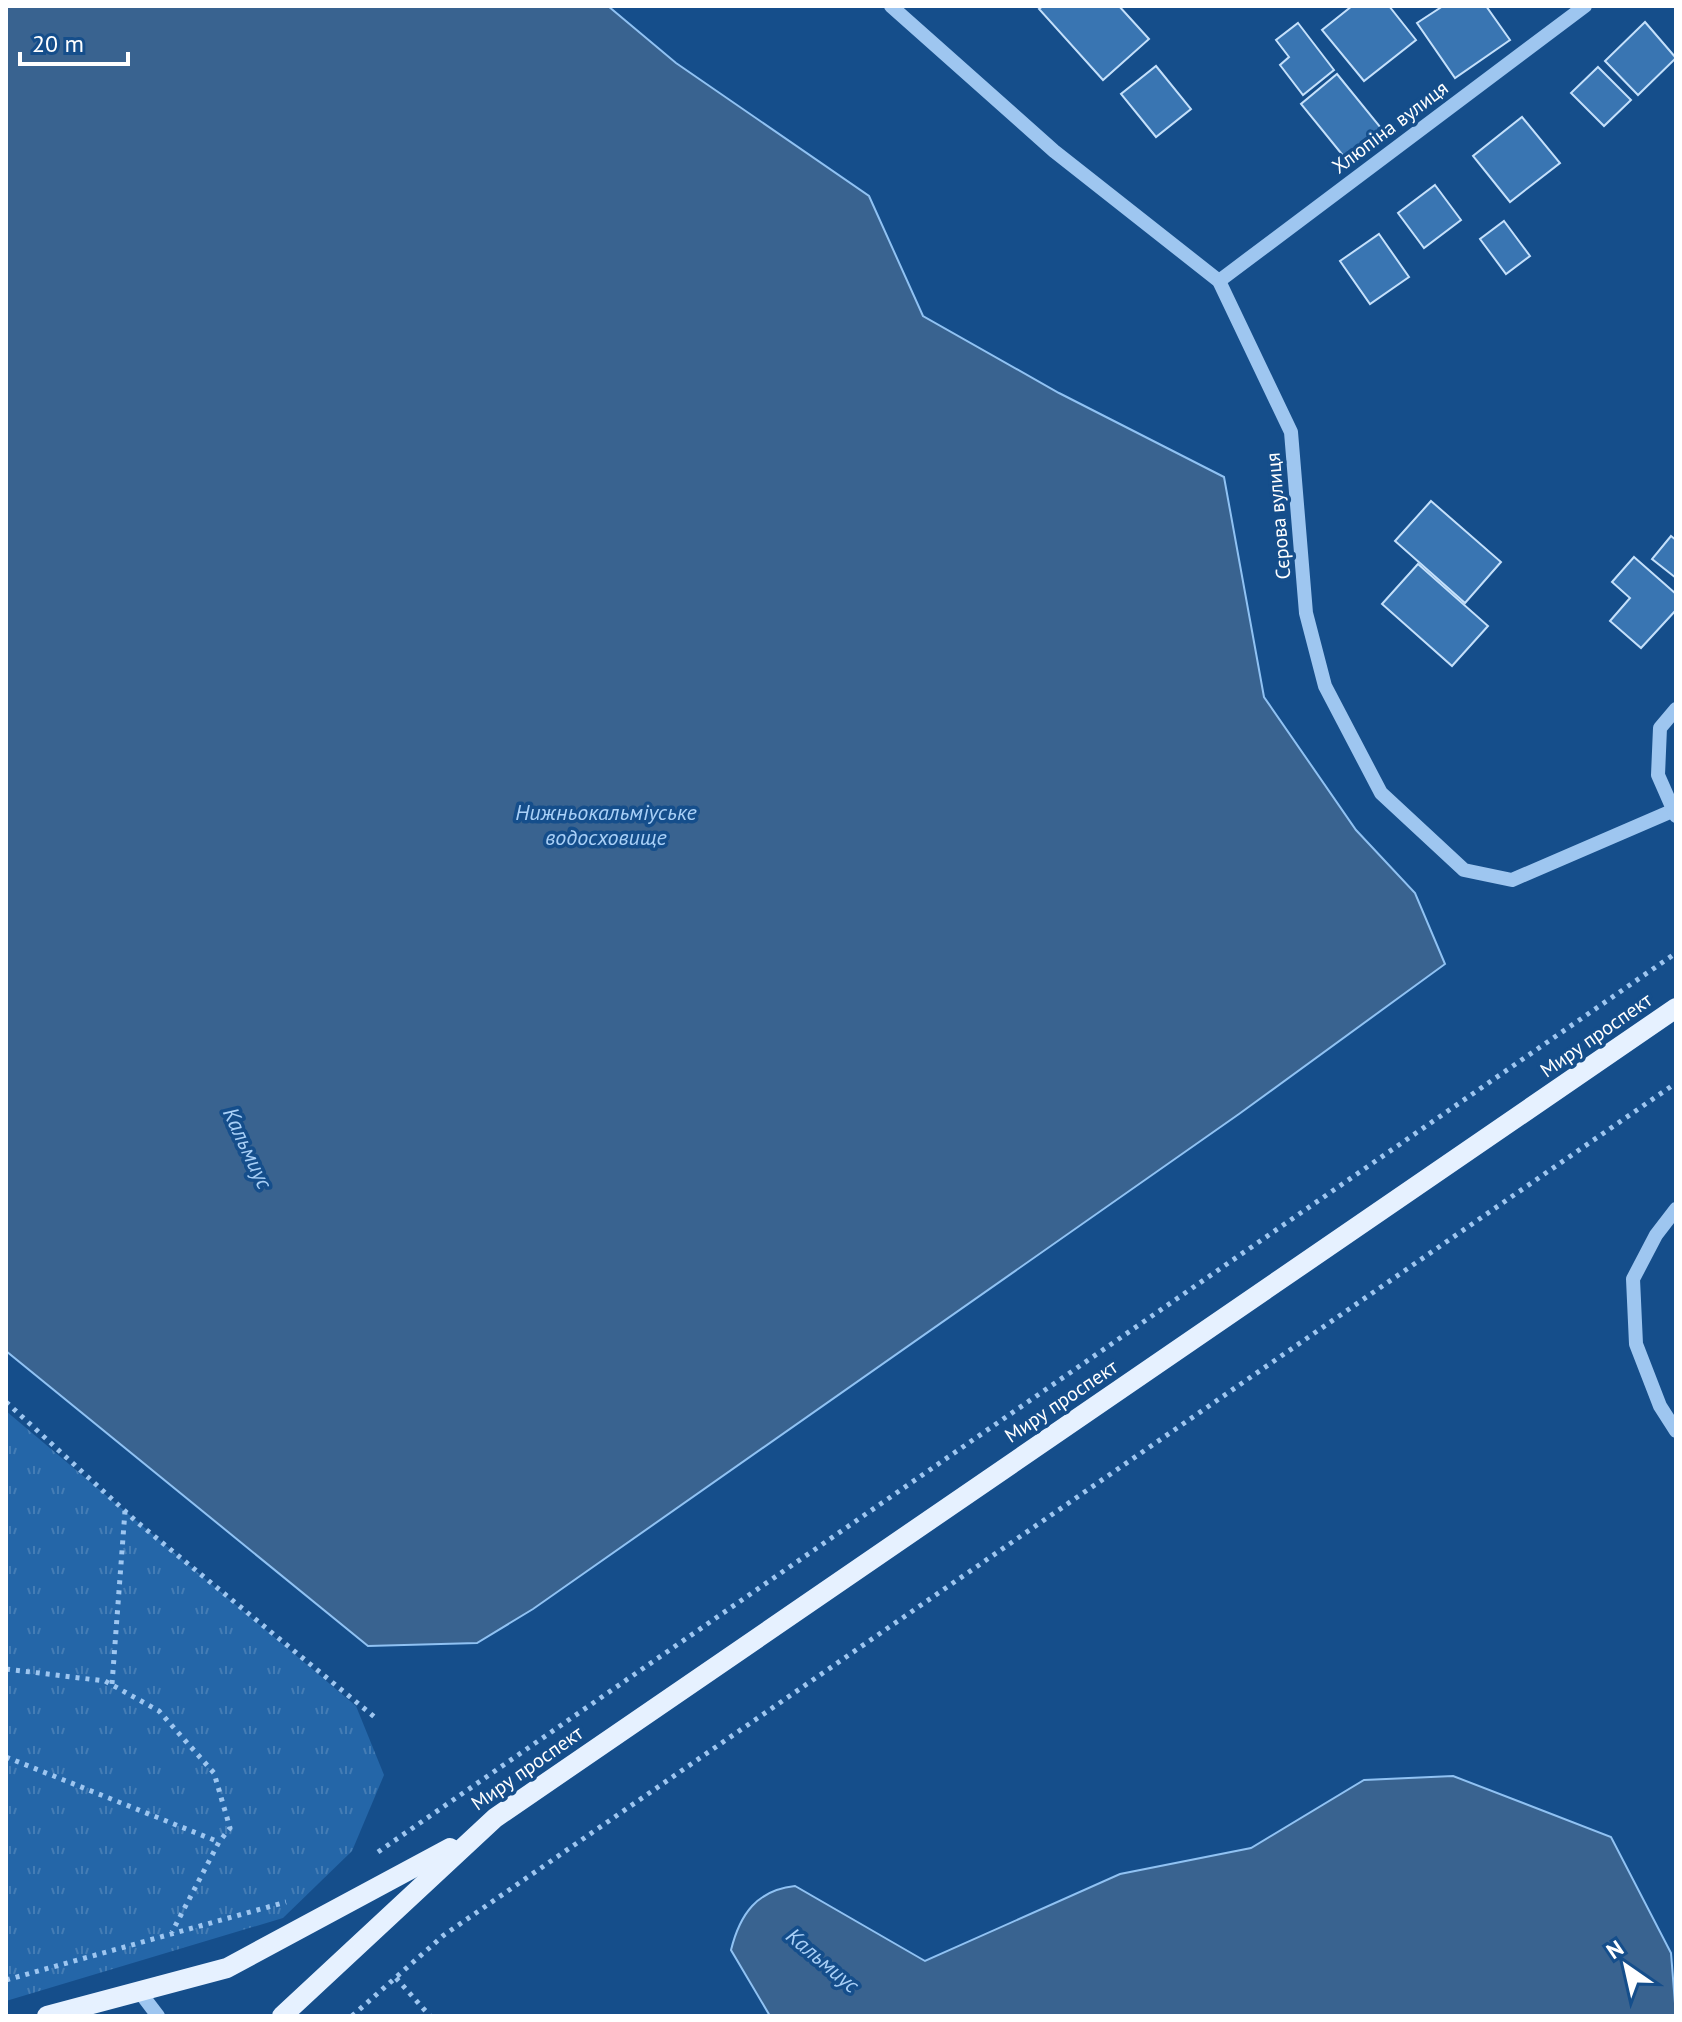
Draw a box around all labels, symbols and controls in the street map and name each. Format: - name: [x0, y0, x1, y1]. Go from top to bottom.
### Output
- scale bar: [20, 16, 128, 66]
- text: 20 m: [32, 28, 84, 59]
- street label: Хлюпіна вулиця: [1327, 75, 1453, 179]
- street label: Сєрова вулиця: [1259, 451, 1297, 581]
- water label: Нижньокальміуське водосховище: [515, 798, 698, 851]
- street label: Миру проспект: [1535, 987, 1657, 1083]
- water label: Кальмиус: [217, 1103, 279, 1194]
- street label: Миру проспект: [999, 1354, 1123, 1448]
- street label: Миру проспект: [466, 1720, 588, 1816]
- water label: Кальмиус: [781, 1921, 866, 1999]
- north arrow: [1586, 1926, 1666, 2006]
- text: N: [1601, 1934, 1629, 1965]

